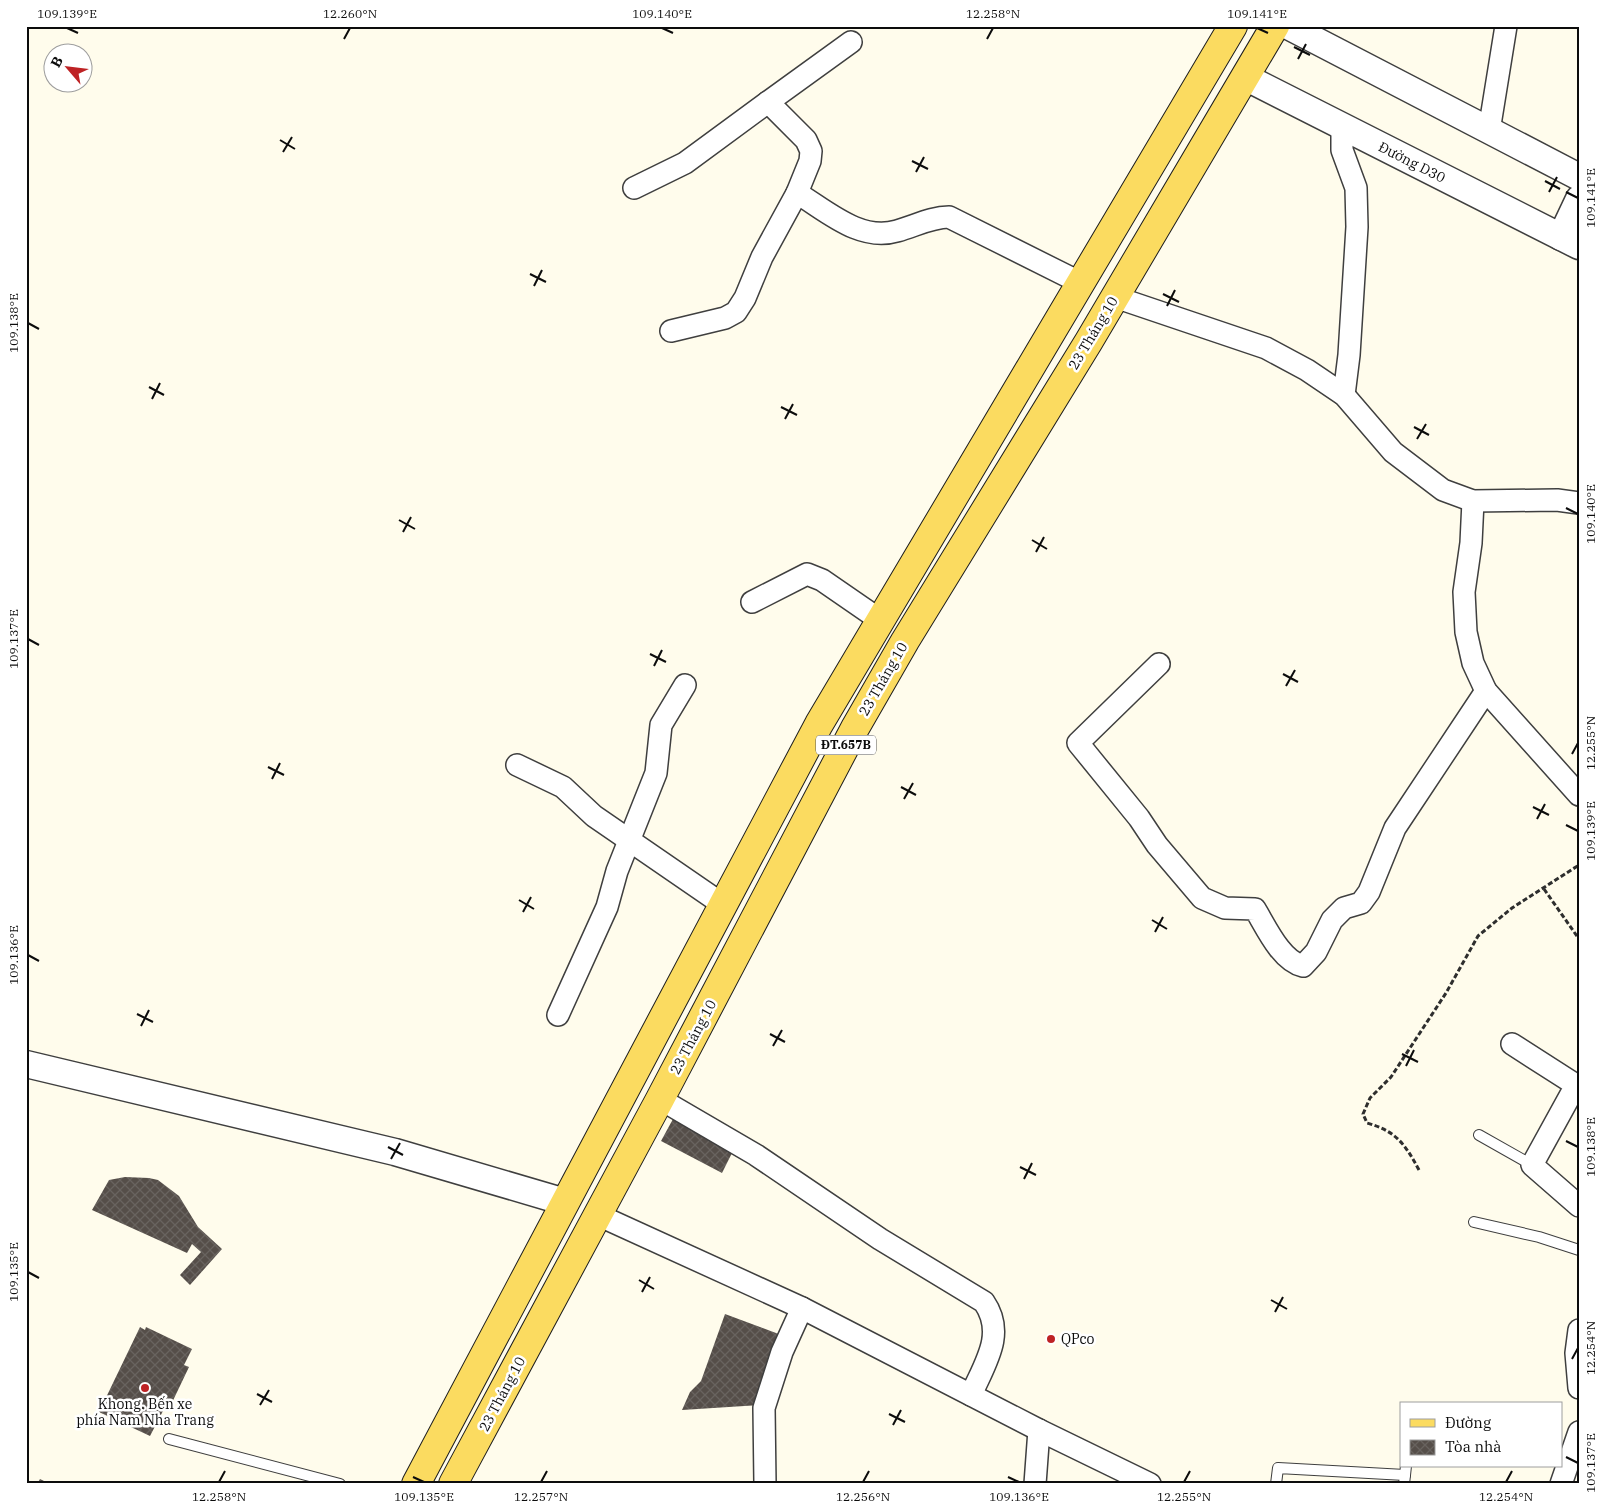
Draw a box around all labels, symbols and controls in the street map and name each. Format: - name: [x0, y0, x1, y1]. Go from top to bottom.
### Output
- text: 109.139°E: [37, 6, 97, 21]
- text: 12.260°N: [323, 6, 377, 21]
- text: 109.140°E: [632, 6, 692, 21]
- text: 12.258°N: [966, 6, 1020, 21]
- text: 109.141°E: [1227, 6, 1287, 21]
- north arrow: [42, 42, 92, 92]
- text: B: [46, 53, 67, 70]
- street label: Đường D30: [1375, 137, 1449, 187]
- text: 109.141°E: [1583, 168, 1598, 228]
- text: 109.138°E: [6, 293, 21, 353]
- street label: 23 Tháng 10: [1064, 293, 1122, 373]
- text: 109.140°E: [1583, 484, 1598, 544]
- text: 109.137°E: [6, 609, 21, 669]
- street label: 23 Tháng 10: [855, 639, 911, 719]
- text: 12.255°N: [1583, 716, 1598, 770]
- road number: ĐT.657B: [816, 736, 876, 754]
- text: 109.139°E: [1583, 801, 1598, 861]
- text: 109.136°E: [6, 925, 21, 985]
- street label: 23 Tháng 10: [666, 996, 720, 1078]
- text: 109.138°E: [1583, 1117, 1598, 1177]
- text: 109.135°E: [6, 1242, 21, 1302]
- text: 12.254°N: [1583, 1321, 1598, 1375]
- place label: QPco: [1061, 1330, 1095, 1348]
- marker: QPco: [1045, 1333, 1057, 1345]
- street label: 23 Tháng 10: [475, 1353, 529, 1435]
- marker: Khong. Bến xe phía Nam Nha Trang: [139, 1382, 151, 1394]
- place label: Khong. Bến xe phía Nam Nha Trang: [76, 1395, 214, 1429]
- legend: [1400, 1402, 1562, 1468]
- text: Đường: [1445, 1413, 1491, 1432]
- text: 109.137°E: [1583, 1433, 1598, 1493]
- text: Tòa nhà: [1445, 1437, 1502, 1456]
- text: 12.258°N: [192, 1489, 246, 1504]
- text: 109.135°E: [394, 1489, 454, 1504]
- text: 12.257°N: [514, 1489, 568, 1504]
- text: 12.256°N: [836, 1489, 890, 1504]
- text: 109.136°E: [989, 1489, 1049, 1504]
- text: 12.255°N: [1157, 1489, 1211, 1504]
- text: 12.254°N: [1479, 1489, 1533, 1504]

